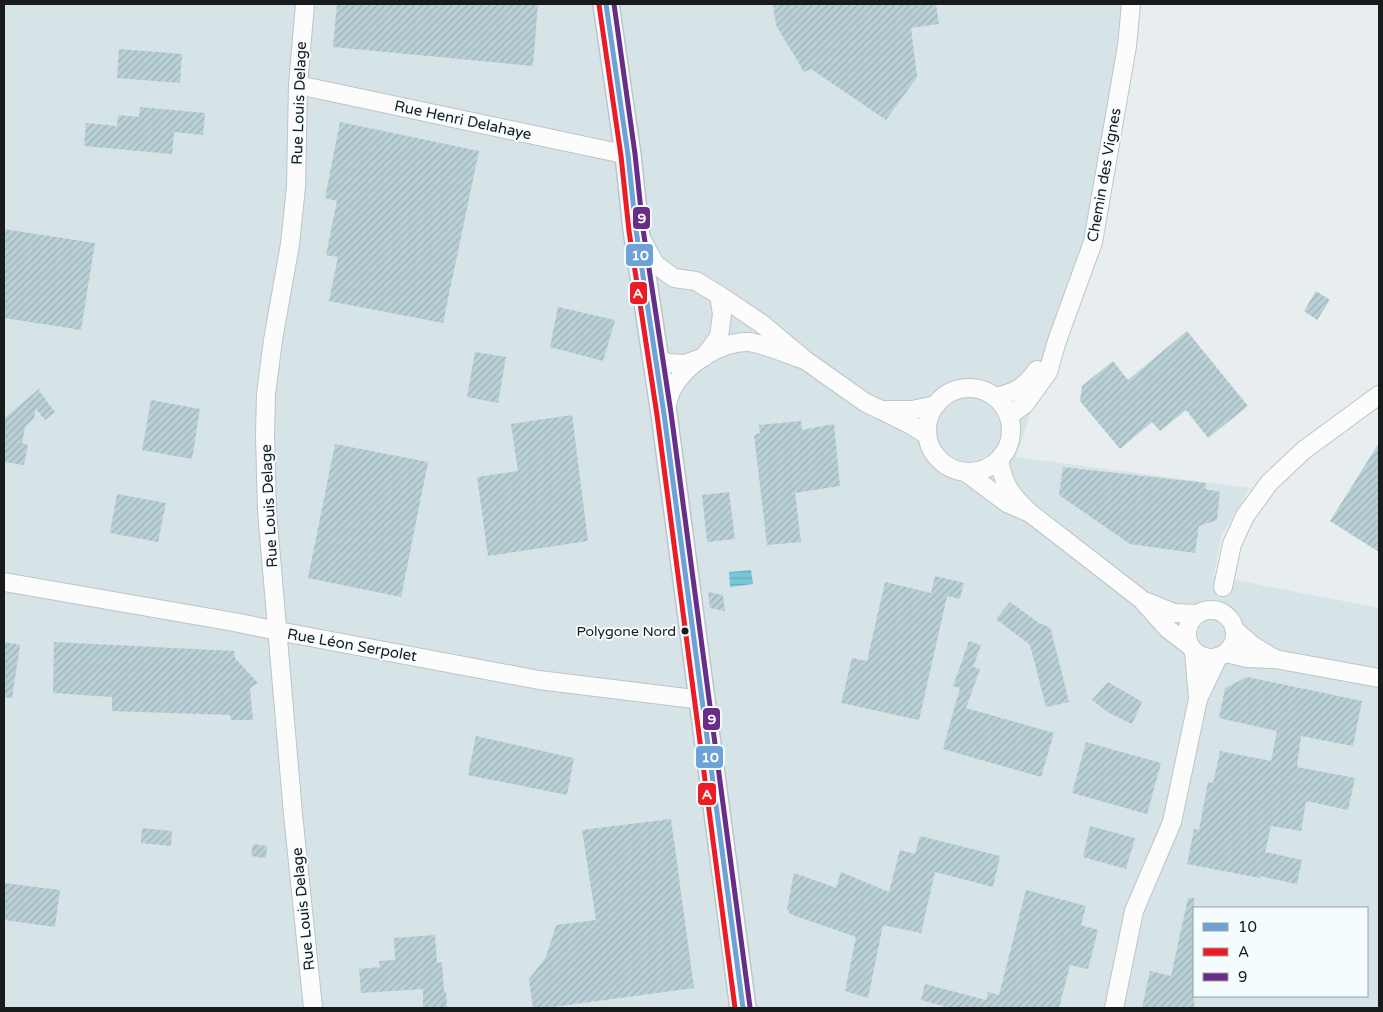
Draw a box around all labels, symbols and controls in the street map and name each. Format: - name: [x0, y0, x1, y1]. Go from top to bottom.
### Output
- street label: Rue Louis Delage: [288, 41, 310, 165]
- street label: Rue Henri Delahaye: [393, 97, 533, 143]
- street label: Chemin des Vignes: [1083, 107, 1125, 243]
- line badge: 9: [632, 206, 651, 230]
- text: 9: [638, 210, 647, 227]
- line badge: 10: [625, 243, 654, 267]
- text: 10: [631, 247, 649, 264]
- line badge: A: [629, 281, 648, 305]
- text: A: [633, 285, 644, 302]
- street label: Rue Louis Delage: [257, 444, 281, 568]
- place label: Polygone Nord: [576, 623, 676, 640]
- street label: Rue Léon Serpolet: [286, 625, 419, 665]
- marker: Polygone Nord: [680, 626, 690, 636]
- line badge: 9: [702, 707, 721, 731]
- text: 9: [708, 711, 717, 728]
- line badge: 10: [695, 745, 724, 769]
- text: 10: [701, 749, 719, 766]
- line badge: A: [697, 782, 717, 806]
- text: A: [702, 786, 713, 803]
- street label: Rue Louis Delage: [288, 847, 318, 971]
- legend: [1193, 907, 1368, 997]
- text: 10: [1238, 918, 1257, 936]
- text: A: [1238, 943, 1249, 961]
- text: 9: [1238, 968, 1247, 986]

